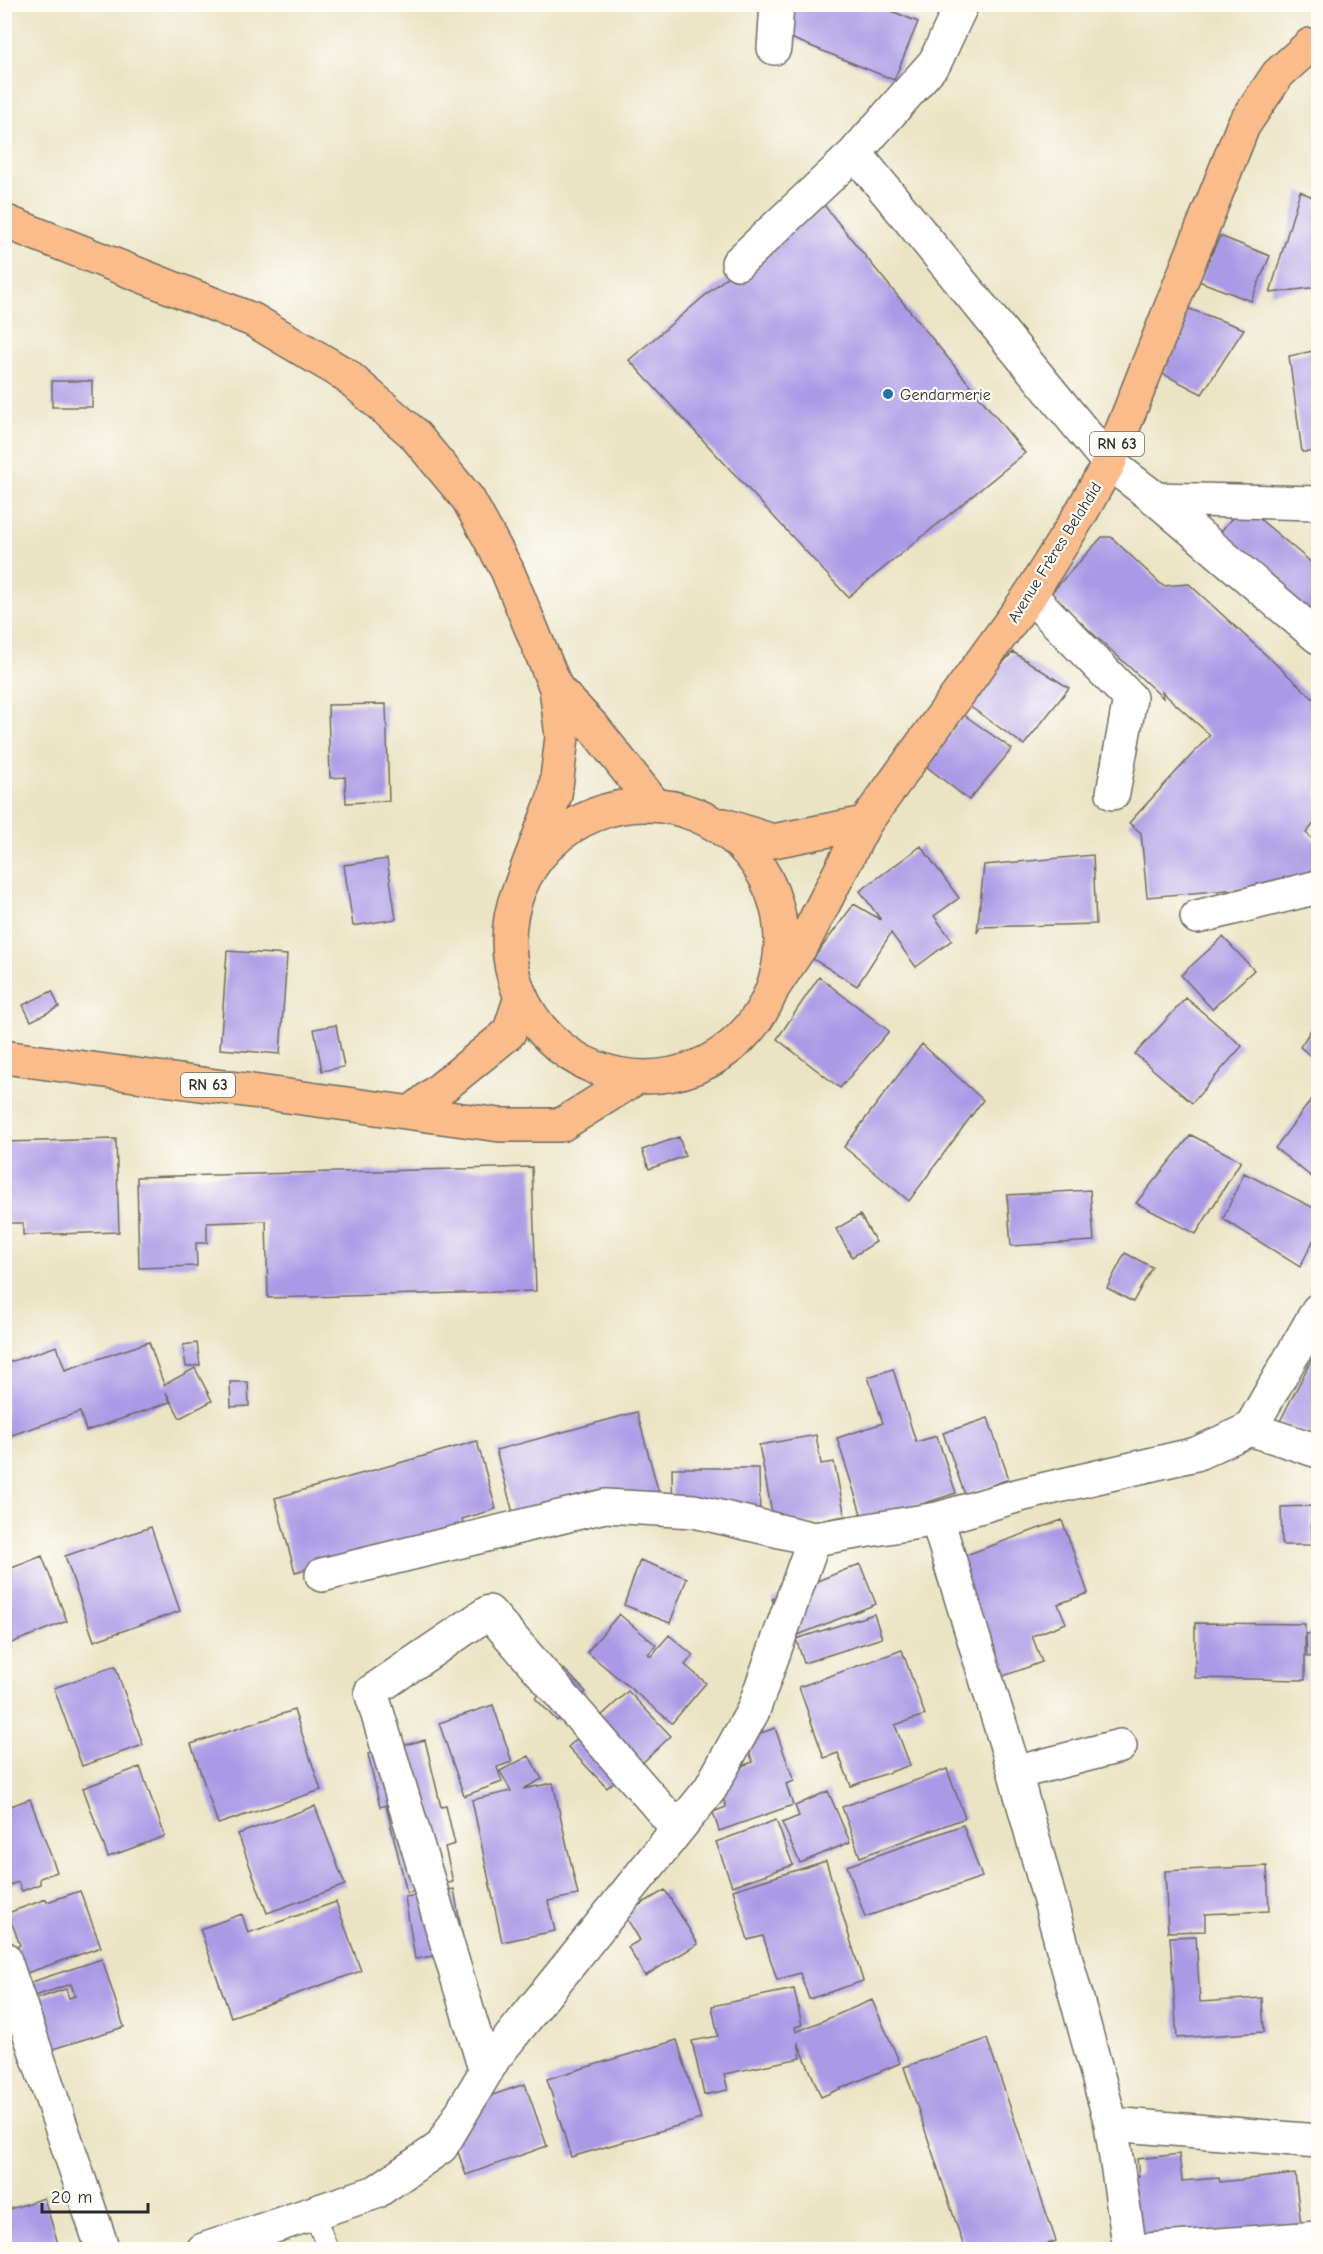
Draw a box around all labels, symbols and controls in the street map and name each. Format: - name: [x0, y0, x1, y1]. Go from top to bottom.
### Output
- place label: Gendarmerie: [900, 386, 991, 404]
- marker: Gendarmerie: [881, 387, 895, 401]
- road number: RN 63: [1090, 432, 1144, 456]
- street label: Avenue Frères Belahdid: [1004, 479, 1105, 626]
- road number: RN 63: [181, 1073, 235, 1097]
- scale bar: [42, 2176, 148, 2214]
- text: 20 m: [51, 2187, 92, 2208]

